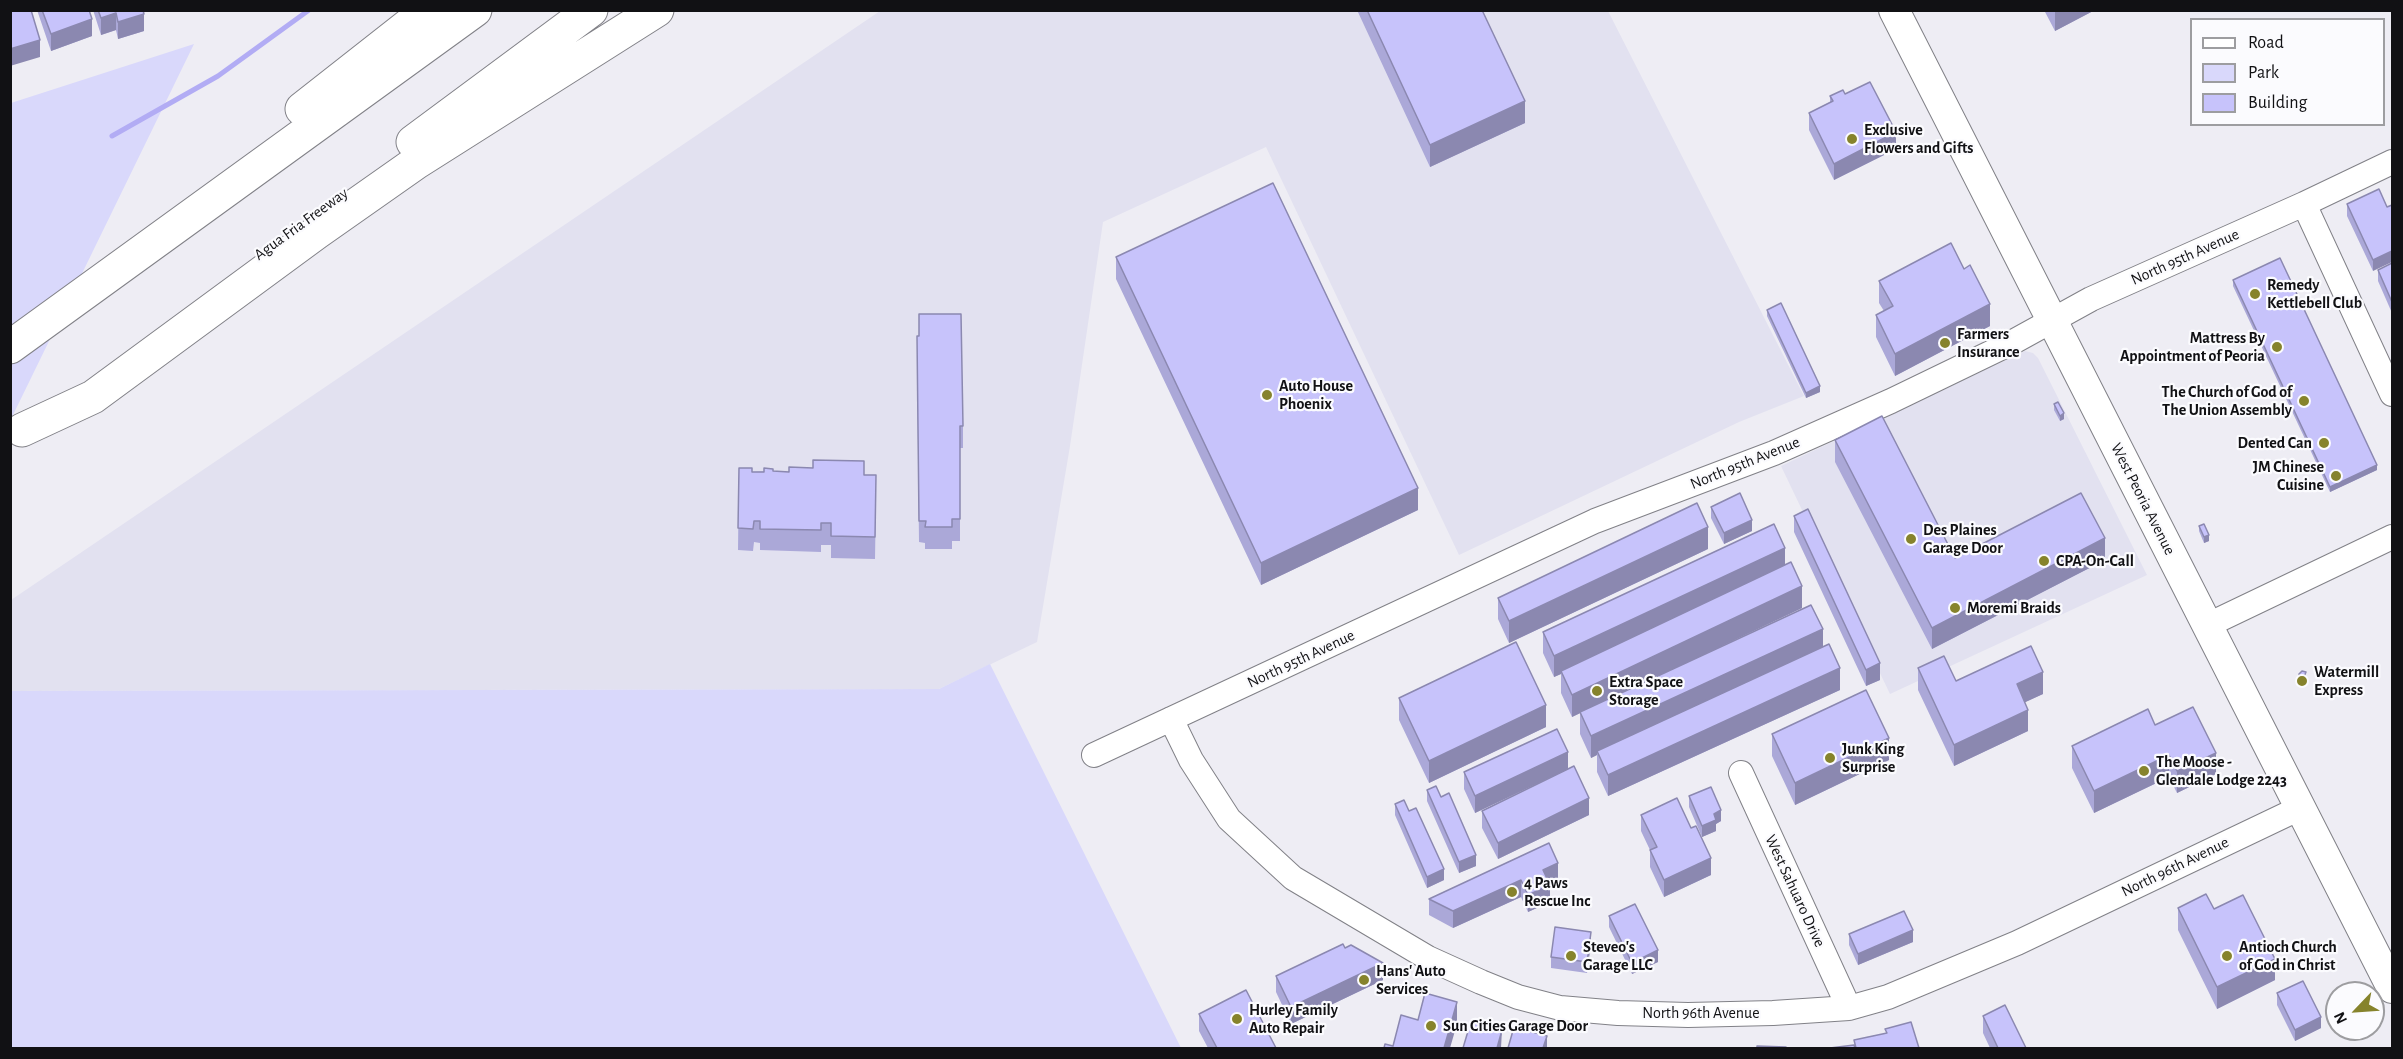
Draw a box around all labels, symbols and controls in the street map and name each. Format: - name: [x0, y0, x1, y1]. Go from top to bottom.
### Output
- legend: [2190, 18, 2385, 126]
- text: Road: [2248, 34, 2284, 52]
- text: Park: [2248, 64, 2279, 82]
- text: Building: [2248, 94, 2307, 112]
- place label: Exclusive Flowers and Gifts: [1864, 120, 1973, 158]
- marker: Exclusive Flowers and Gifts: [1845, 132, 1859, 146]
- street label: Agua Fria Freeway: [250, 183, 352, 265]
- street label: North 95th Avenue: [2128, 225, 2242, 289]
- place label: Remedy Kettlebell Club: [2267, 275, 2362, 313]
- marker: Remedy Kettlebell Club: [2248, 287, 2262, 301]
- place label: Farmers Insurance: [1957, 324, 2020, 362]
- place label: Mattress By Appointment of Peoria: [2120, 328, 2265, 366]
- marker: Farmers Insurance: [1938, 336, 1952, 350]
- marker: Mattress By Appointment of Peoria: [2270, 340, 2284, 354]
- place label: Auto House Phoenix: [1279, 376, 1353, 414]
- place label: The Church of God of The Union Assembly: [2162, 382, 2292, 420]
- marker: Auto House Phoenix: [1260, 388, 1274, 402]
- marker: The Church of God of The Union Assembly: [2297, 394, 2311, 408]
- street label: North 95th Avenue: [1687, 432, 1803, 494]
- place label: Dented Can: [2238, 433, 2312, 453]
- marker: Dented Can: [2317, 436, 2331, 450]
- street label: West Peoria Avenue: [2107, 440, 2179, 558]
- place label: JM Chinese Cuisine: [2253, 457, 2324, 495]
- marker: JM Chinese Cuisine: [2329, 469, 2343, 483]
- place label: Des Plaines Garage Door: [1923, 520, 2003, 558]
- marker: Des Plaines Garage Door: [1904, 532, 1918, 546]
- place label: CPA-On-Call: [2056, 551, 2134, 571]
- marker: CPA-On-Call: [2037, 554, 2051, 568]
- place label: Moremi Braids: [1967, 598, 2061, 618]
- marker: Moremi Braids: [1948, 601, 1962, 615]
- street label: North 95th Avenue: [1244, 626, 1358, 692]
- place label: Watermill Express: [2314, 662, 2379, 700]
- place label: Extra Space Storage: [1609, 672, 1683, 710]
- marker: Watermill Express: [2295, 674, 2309, 688]
- marker: Extra Space Storage: [1590, 684, 1604, 698]
- place label: Junk King Surprise: [1842, 739, 1904, 777]
- marker: Junk King Surprise: [1823, 751, 1837, 765]
- place label: The Moose - Glendale Lodge 2243: [2156, 752, 2287, 790]
- marker: The Moose - Glendale Lodge 2243: [2137, 764, 2151, 778]
- street label: West Sahuaro Drive: [1761, 832, 1829, 950]
- street label: North 96th Avenue: [2118, 833, 2232, 901]
- place label: 4 Paws Rescue Inc: [1524, 873, 1590, 911]
- marker: 4 Paws Rescue Inc: [1505, 885, 1519, 899]
- place label: Steveo's Garage LLC: [1583, 937, 1653, 975]
- place label: Antioch Church of God in Christ: [2239, 937, 2337, 975]
- marker: Steveo's Garage LLC: [1564, 949, 1578, 963]
- marker: Antioch Church of God in Christ: [2220, 949, 2234, 963]
- place label: Hans' Auto Services: [1376, 961, 1446, 999]
- marker: Hans' Auto Services: [1357, 973, 1371, 987]
- north arrow: [2325, 981, 2385, 1041]
- place label: Hurley Family Auto Repair: [1249, 1000, 1338, 1038]
- street label: North 96th Avenue: [1642, 1003, 1760, 1023]
- text: N: [2331, 1009, 2350, 1026]
- marker: Hurley Family Auto Repair: [1230, 1012, 1244, 1026]
- place label: Sun Cities Garage Door: [1443, 1016, 1588, 1036]
- marker: Sun Cities Garage Door: [1424, 1019, 1438, 1033]

